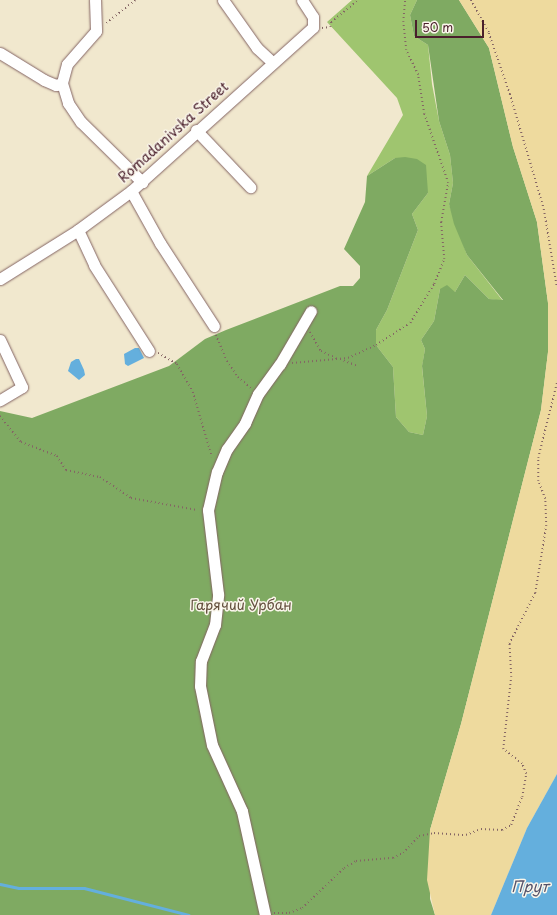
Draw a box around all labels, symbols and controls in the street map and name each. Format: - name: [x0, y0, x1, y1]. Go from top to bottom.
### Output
- scale bar: [417, 12, 486, 38]
- text: 50 m: [422, 18, 453, 36]
- street label: Romadanivska Street: [114, 78, 232, 186]
- park label: Гарячий Урбан: [190, 597, 292, 613]
- water label: Прут: [511, 877, 549, 895]

